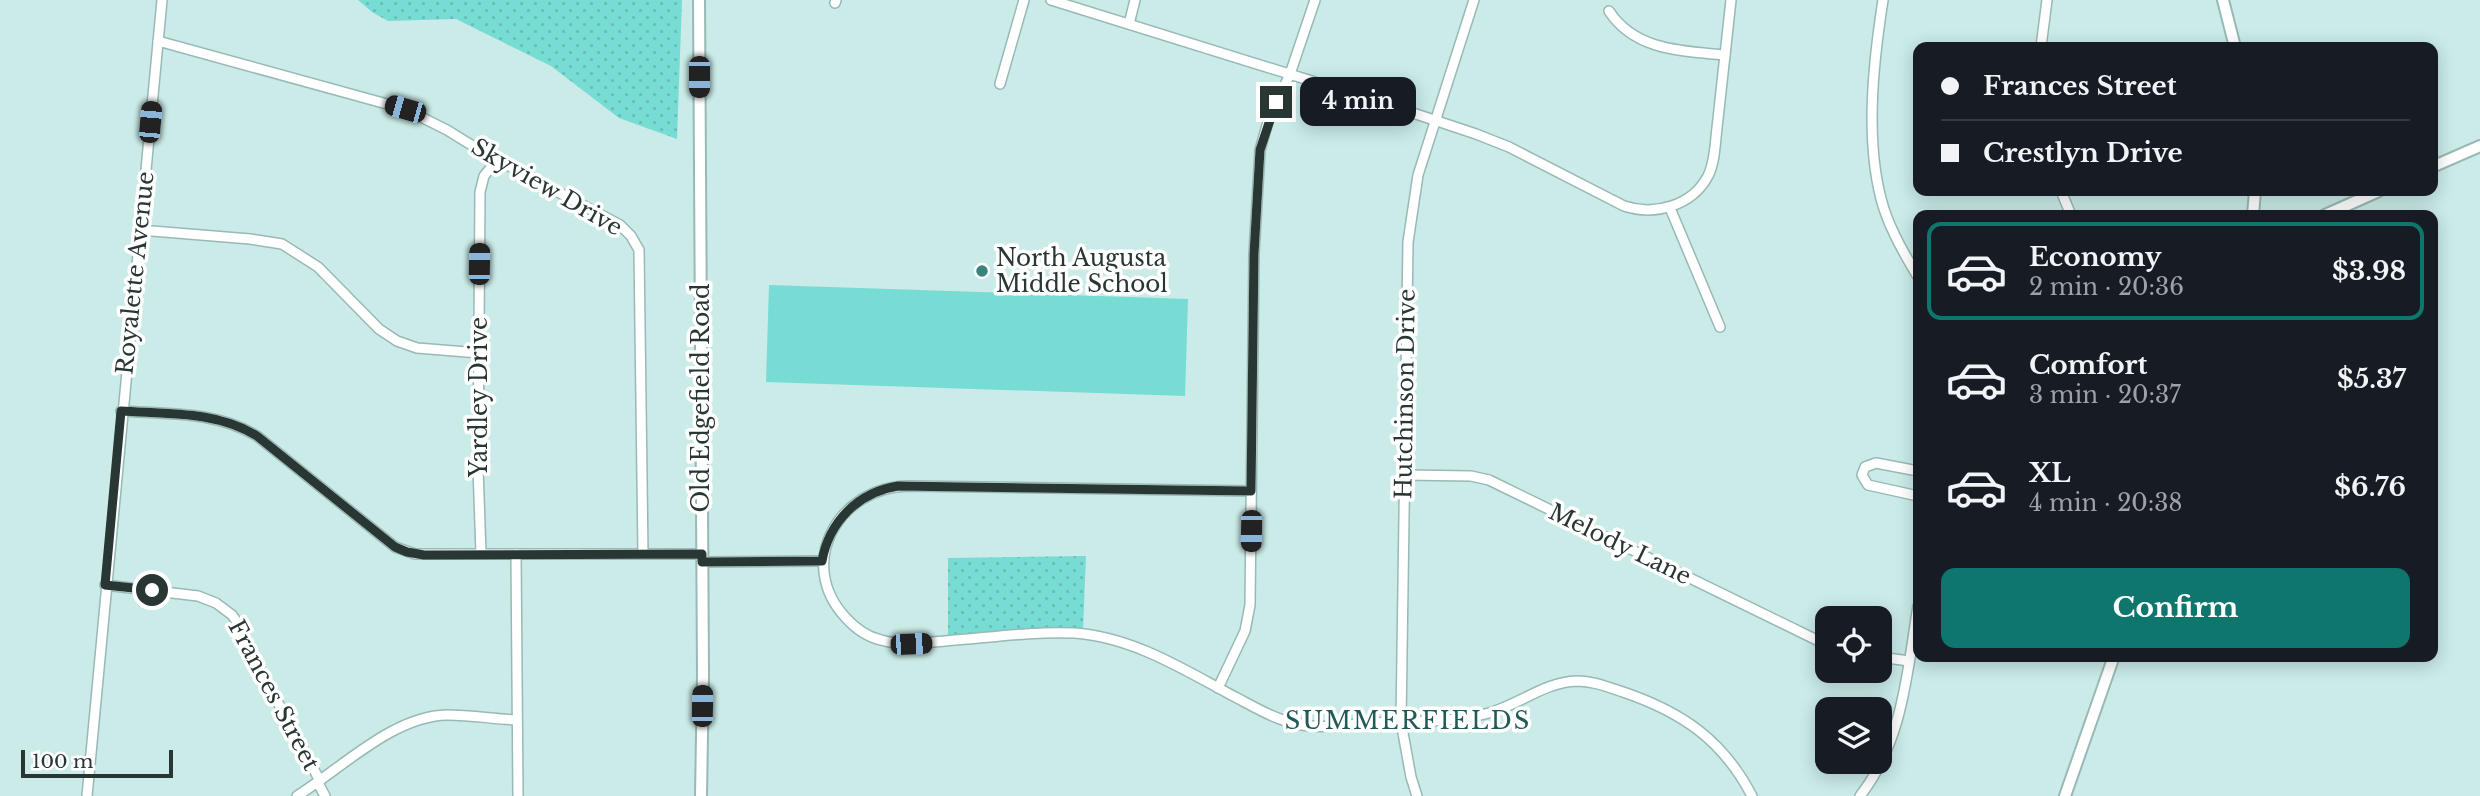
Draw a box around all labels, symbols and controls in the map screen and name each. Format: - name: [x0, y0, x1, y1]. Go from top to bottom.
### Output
- car: [689, 56, 710, 98]
- text: Frances Street: [1983, 70, 2177, 102]
- callout: 4 min: [1300, 78, 1416, 126]
- route end: [1260, 86, 1292, 118]
- text: 4 min: [1322, 87, 1394, 115]
- car: [382, 93, 429, 125]
- car: [138, 100, 163, 144]
- street label: Skyview Drive: [466, 132, 628, 242]
- text: Crestlyn Drive: [1983, 137, 2183, 169]
- street label: Royalette Avenue: [110, 170, 160, 376]
- icon: car: [1945, 240, 2008, 303]
- text: Economy: [2029, 241, 2162, 273]
- car: [469, 243, 490, 285]
- place label: North Augusta Middle School: [996, 244, 1168, 298]
- text: $3.98: [2332, 255, 2406, 287]
- marker: North Augusta Middle School: [974, 263, 990, 279]
- text: 2 min · 20:36: [2029, 273, 2184, 301]
- street label: Old Edgefield Road: [687, 283, 715, 513]
- street label: Hutchinson Drive: [1389, 289, 1421, 499]
- street label: Yardley Drive: [465, 317, 493, 478]
- icon: car: [1945, 348, 2008, 411]
- text: Comfort: [2029, 349, 2147, 381]
- text: $5.37: [2337, 363, 2406, 395]
- text: 3 min · 20:37: [2029, 381, 2181, 409]
- icon: car: [1945, 456, 2008, 519]
- text: XL: [2029, 457, 2071, 489]
- text: $6.76: [2334, 471, 2406, 503]
- text: 4 min · 20:38: [2029, 489, 2182, 517]
- street label: Melody Lane: [1544, 498, 1696, 590]
- car: [1241, 510, 1262, 552]
- button: Confirm: [1941, 568, 2410, 648]
- route start: [136, 574, 168, 606]
- map controls: [1815, 606, 1892, 774]
- button: locate: [1815, 606, 1892, 683]
- street label: Frances Street: [223, 615, 326, 775]
- car: [890, 633, 933, 655]
- car: [692, 685, 713, 727]
- button: layers: [1815, 697, 1892, 774]
- district label: SUMMERFIELDS: [1285, 706, 1531, 735]
- scale bar: [21, 747, 173, 779]
- text: 100 m: [32, 750, 93, 773]

